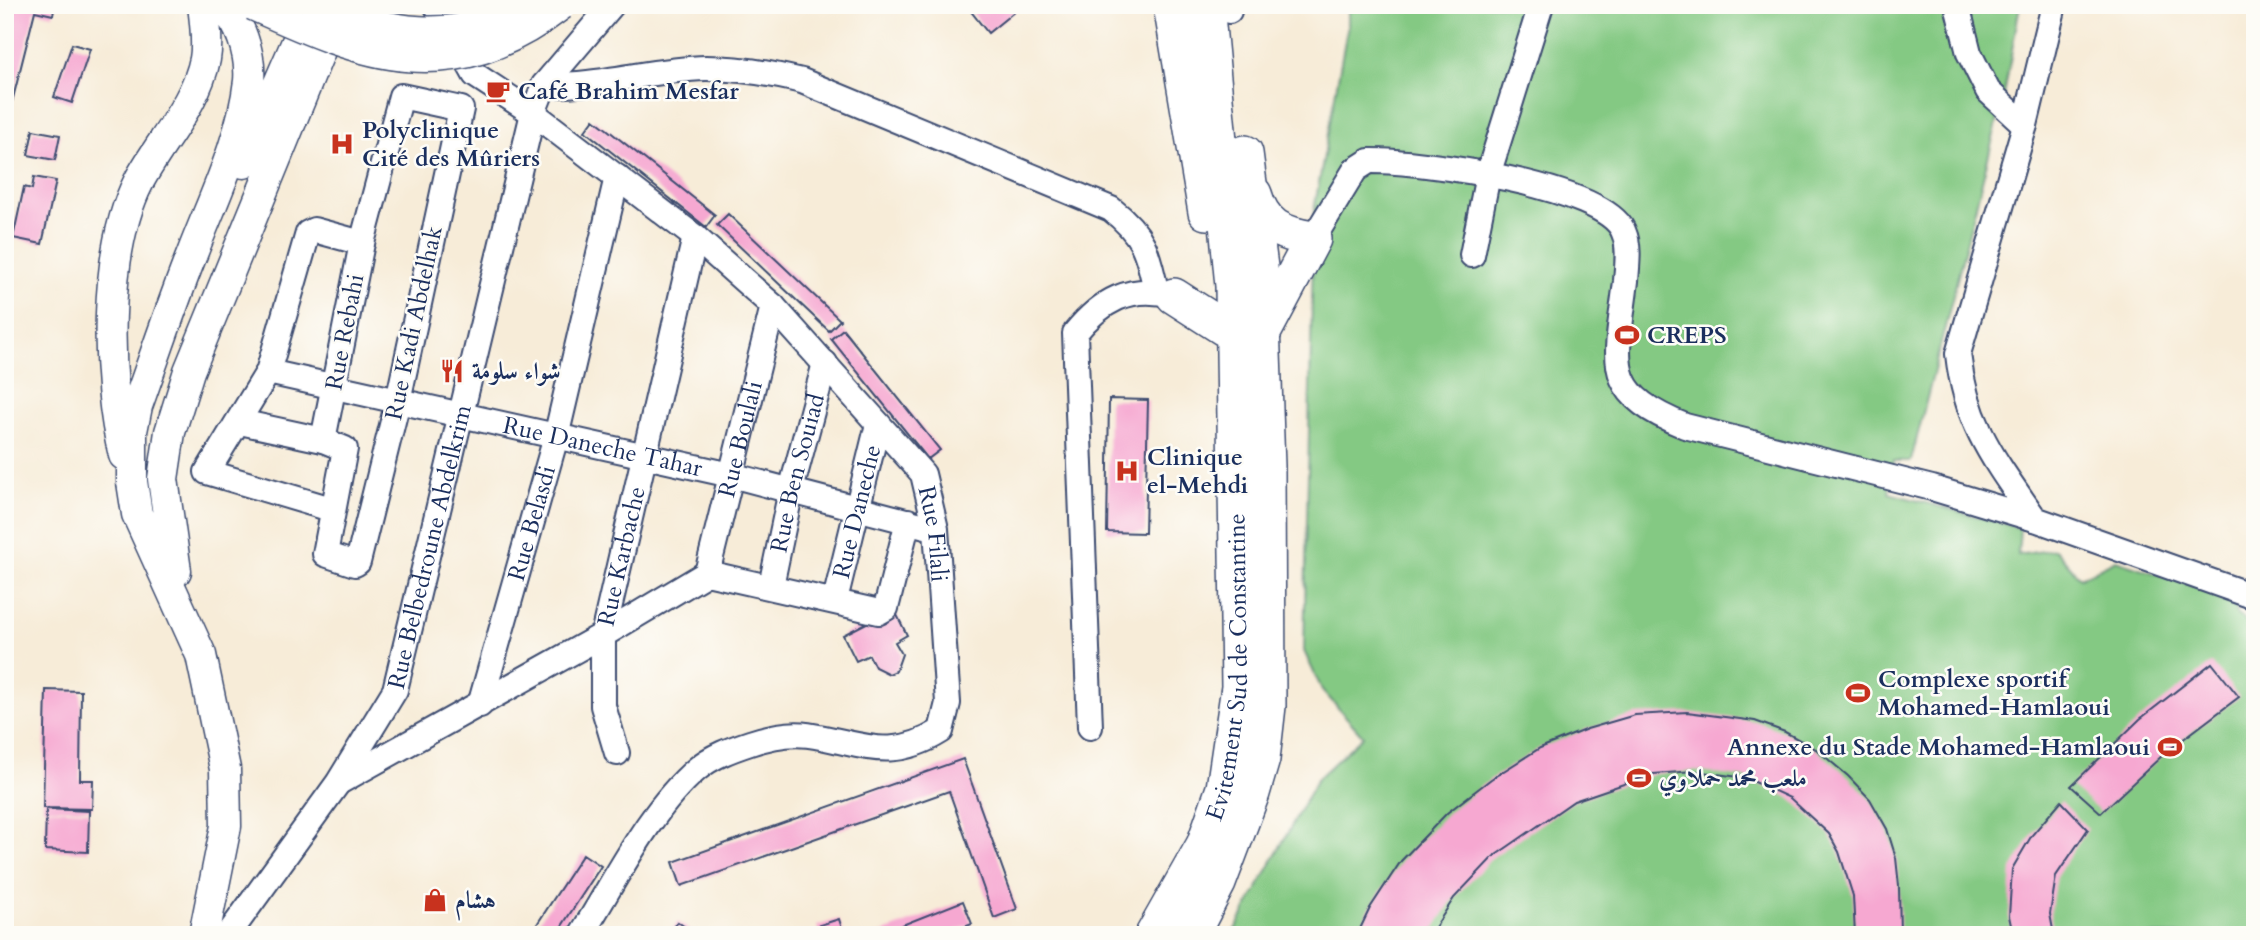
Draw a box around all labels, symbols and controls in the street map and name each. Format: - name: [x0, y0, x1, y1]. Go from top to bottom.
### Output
- place label: Café Brahim Mesfar: [518, 75, 739, 108]
- cafe icon: Café Brahim Mesfar: [484, 77, 512, 105]
- place label: Polyclinique Cité des Mûriers: [362, 114, 540, 175]
- hospital icon: Polyclinique Cité des Mûriers: [328, 130, 356, 158]
- street label: Rue Kadi Abdelhak: [377, 223, 451, 423]
- street label: Rue Rebahi: [318, 271, 372, 393]
- place label: CREPS: [1647, 319, 1727, 352]
- sports icon: CREPS: [1613, 321, 1641, 349]
- place label: شواء سلومة: [472, 355, 561, 388]
- restaurant icon: شواء سلومة: [438, 357, 466, 385]
- street label: Rue Boulali: [710, 377, 770, 501]
- street label: Rue Ben Souiad: [762, 390, 833, 555]
- street label: Rue Belbedroune Abdelkrim: [379, 401, 479, 692]
- street label: Rue Daneche Tahar: [500, 408, 706, 485]
- street label: Rue Daneche: [824, 441, 889, 582]
- place label: Clinique el-Mehdi: [1147, 441, 1248, 502]
- hospital icon: Clinique el-Mehdi: [1113, 457, 1141, 485]
- street label: Rue Belasdi: [500, 461, 564, 585]
- street label: Rue Karbache: [589, 483, 653, 629]
- street label: Rue Filali: [910, 483, 956, 583]
- street label: Evitement Sud de Constantine: [1197, 513, 1255, 825]
- place label: Complexe sportif Mohamed-Hamlaoui: [1878, 663, 2110, 724]
- sports icon: Complexe sportif Mohamed-Hamlaoui: [1844, 679, 1872, 707]
- place label: Annexe du Stade Mohamed-Hamlaoui: [1727, 731, 2150, 764]
- sports icon: Annexe du Stade Mohamed-Hamlaoui: [2156, 733, 2184, 761]
- place label: ملعب محمد حملاوي: [1659, 762, 1807, 797]
- sports icon: ملعب محمد حملاوي: [1625, 764, 1653, 792]
- place label: هشام: [455, 884, 496, 921]
- shop icon: هشام: [421, 886, 449, 914]

